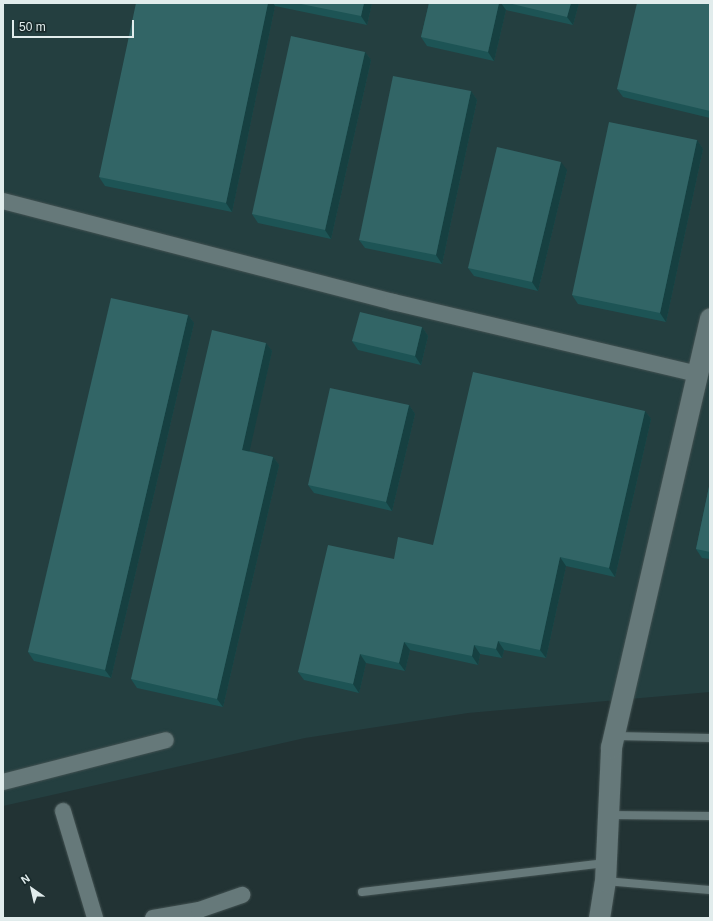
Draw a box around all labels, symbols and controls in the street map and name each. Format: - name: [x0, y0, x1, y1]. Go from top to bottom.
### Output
- scale bar: [14, 12, 136, 38]
- text: 50 m: [19, 20, 46, 34]
- north arrow: [12, 869, 52, 909]
- text: N: [19, 872, 32, 886]

